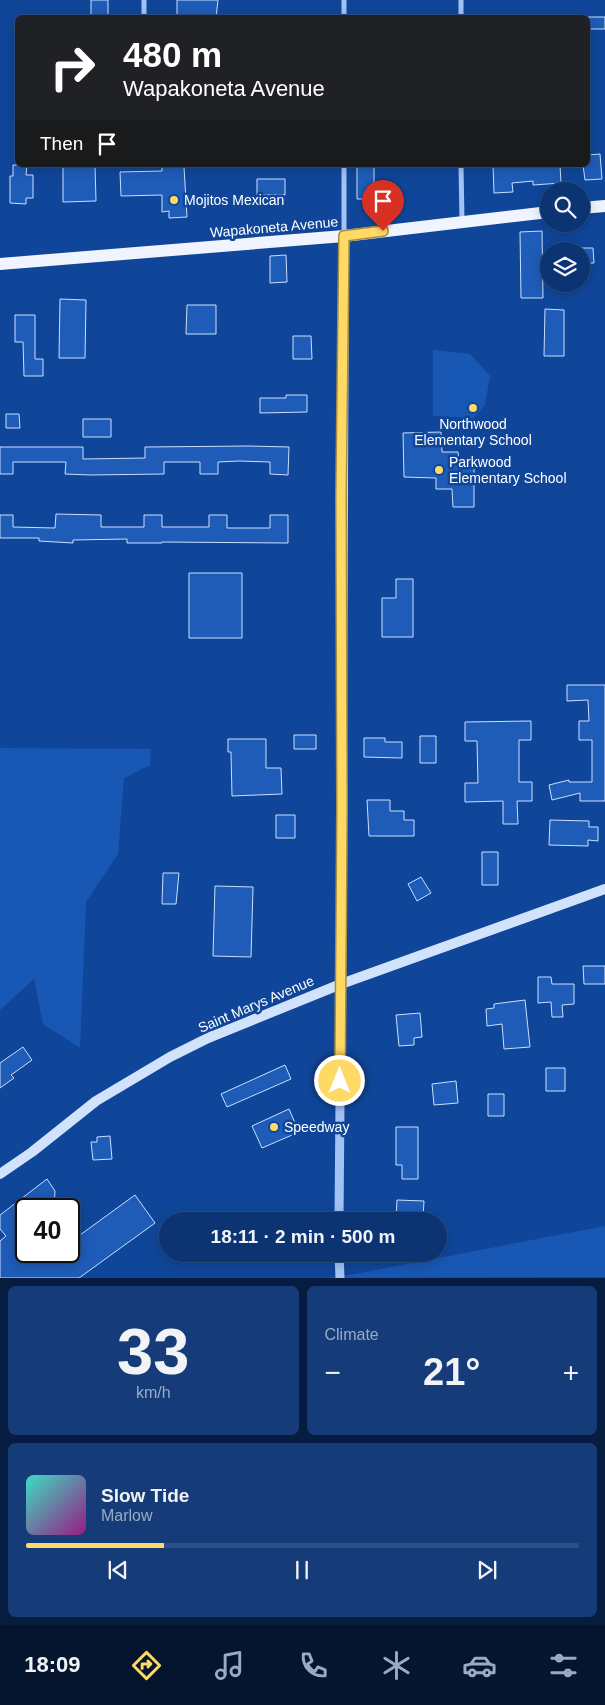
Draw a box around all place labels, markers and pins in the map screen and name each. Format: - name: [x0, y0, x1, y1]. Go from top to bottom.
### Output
- pin: [362, 180, 404, 231]
- place label: Mojitos Mexican: [184, 192, 284, 208]
- marker: Mojitos Mexican: [168, 194, 180, 206]
- marker: Northwood Elementary School: [467, 402, 479, 414]
- place label: Northwood Elementary School: [414, 416, 532, 448]
- place label: Parkwood Elementary School: [449, 454, 567, 486]
- marker: Parkwood Elementary School: [433, 464, 445, 476]
- place label: Speedway: [284, 1119, 349, 1135]
- marker: Speedway: [268, 1121, 280, 1133]

